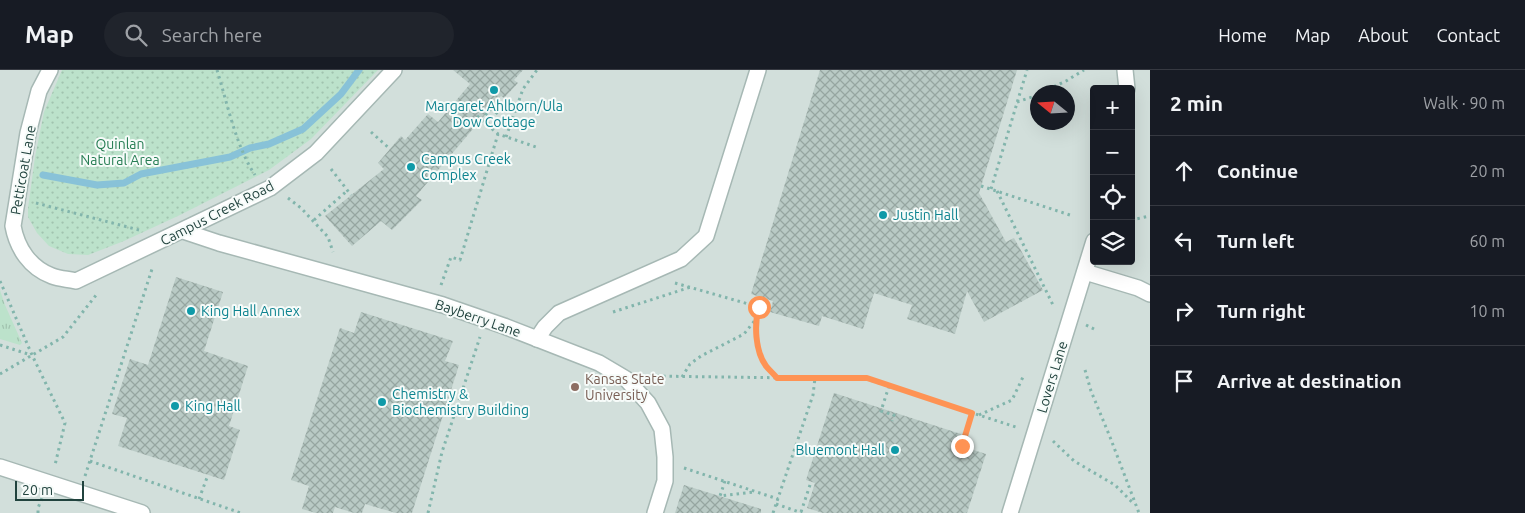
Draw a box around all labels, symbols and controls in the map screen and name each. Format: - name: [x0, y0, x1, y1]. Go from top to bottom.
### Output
- search box: [104, 12, 454, 57]
- text: Map: [25, 21, 74, 48]
- icon: search: [122, 21, 150, 49]
- text: Search here: [162, 24, 262, 46]
- text: Home: [1218, 25, 1267, 45]
- text: Map: [1295, 25, 1330, 45]
- text: About: [1358, 25, 1408, 45]
- text: Contact: [1436, 25, 1500, 45]
- marker: Margaret Ahlborn/Ula Dow Cottage: [488, 84, 500, 96]
- north arrow: [1030, 85, 1075, 130]
- map controls: [1090, 85, 1135, 265]
- button: +: [1090, 85, 1135, 130]
- text: 2 min: [1170, 91, 1223, 115]
- text: Walk · 90 m: [1423, 94, 1505, 112]
- place label: Margaret Ahlborn/Ula Dow Cottage: [425, 98, 563, 130]
- street label: Petticoat Lane: [7, 124, 39, 216]
- button: −: [1090, 130, 1135, 175]
- park label: Quinlan Natural Area: [80, 136, 160, 168]
- place label: Campus Creek Complex: [421, 151, 511, 183]
- icon: ahead: [1170, 157, 1198, 185]
- text: Continue: [1217, 160, 1298, 182]
- marker: Campus Creek Complex: [405, 161, 417, 173]
- text: 20 m: [1469, 162, 1505, 180]
- button: locate: [1090, 175, 1135, 220]
- street label: Campus Creek Road: [158, 177, 276, 249]
- place label: Justin Hall: [893, 207, 959, 223]
- marker: Justin Hall: [877, 209, 889, 221]
- button: layers: [1090, 220, 1135, 265]
- icon: left: [1170, 227, 1198, 255]
- text: Turn left: [1217, 230, 1295, 252]
- text: 60 m: [1469, 232, 1505, 250]
- street label: Bayberry Lane: [433, 296, 523, 340]
- route start: [748, 296, 771, 319]
- icon: right: [1170, 297, 1198, 325]
- text: Turn right: [1217, 300, 1305, 322]
- text: 10 m: [1469, 302, 1505, 320]
- place label: King Hall Annex: [201, 303, 300, 319]
- marker: King Hall Annex: [185, 305, 197, 317]
- street label: Lovers Lane: [1033, 339, 1071, 415]
- icon: arrive: [1170, 367, 1198, 395]
- text: Arrive at destination: [1217, 370, 1402, 392]
- place label: Kansas State University: [585, 371, 664, 403]
- marker: Kansas State University: [569, 381, 581, 393]
- place label: Chemistry & Biochemistry Building: [392, 386, 529, 418]
- marker: Chemistry & Biochemistry Building: [376, 396, 388, 408]
- place label: King Hall: [185, 398, 241, 414]
- marker: King Hall: [169, 400, 181, 412]
- route end: [951, 435, 974, 458]
- place label: Bluemont Hall: [795, 442, 885, 458]
- marker: Bluemont Hall: [889, 444, 901, 456]
- scale bar: [15, 478, 84, 501]
- text: 20 m: [22, 482, 53, 498]

